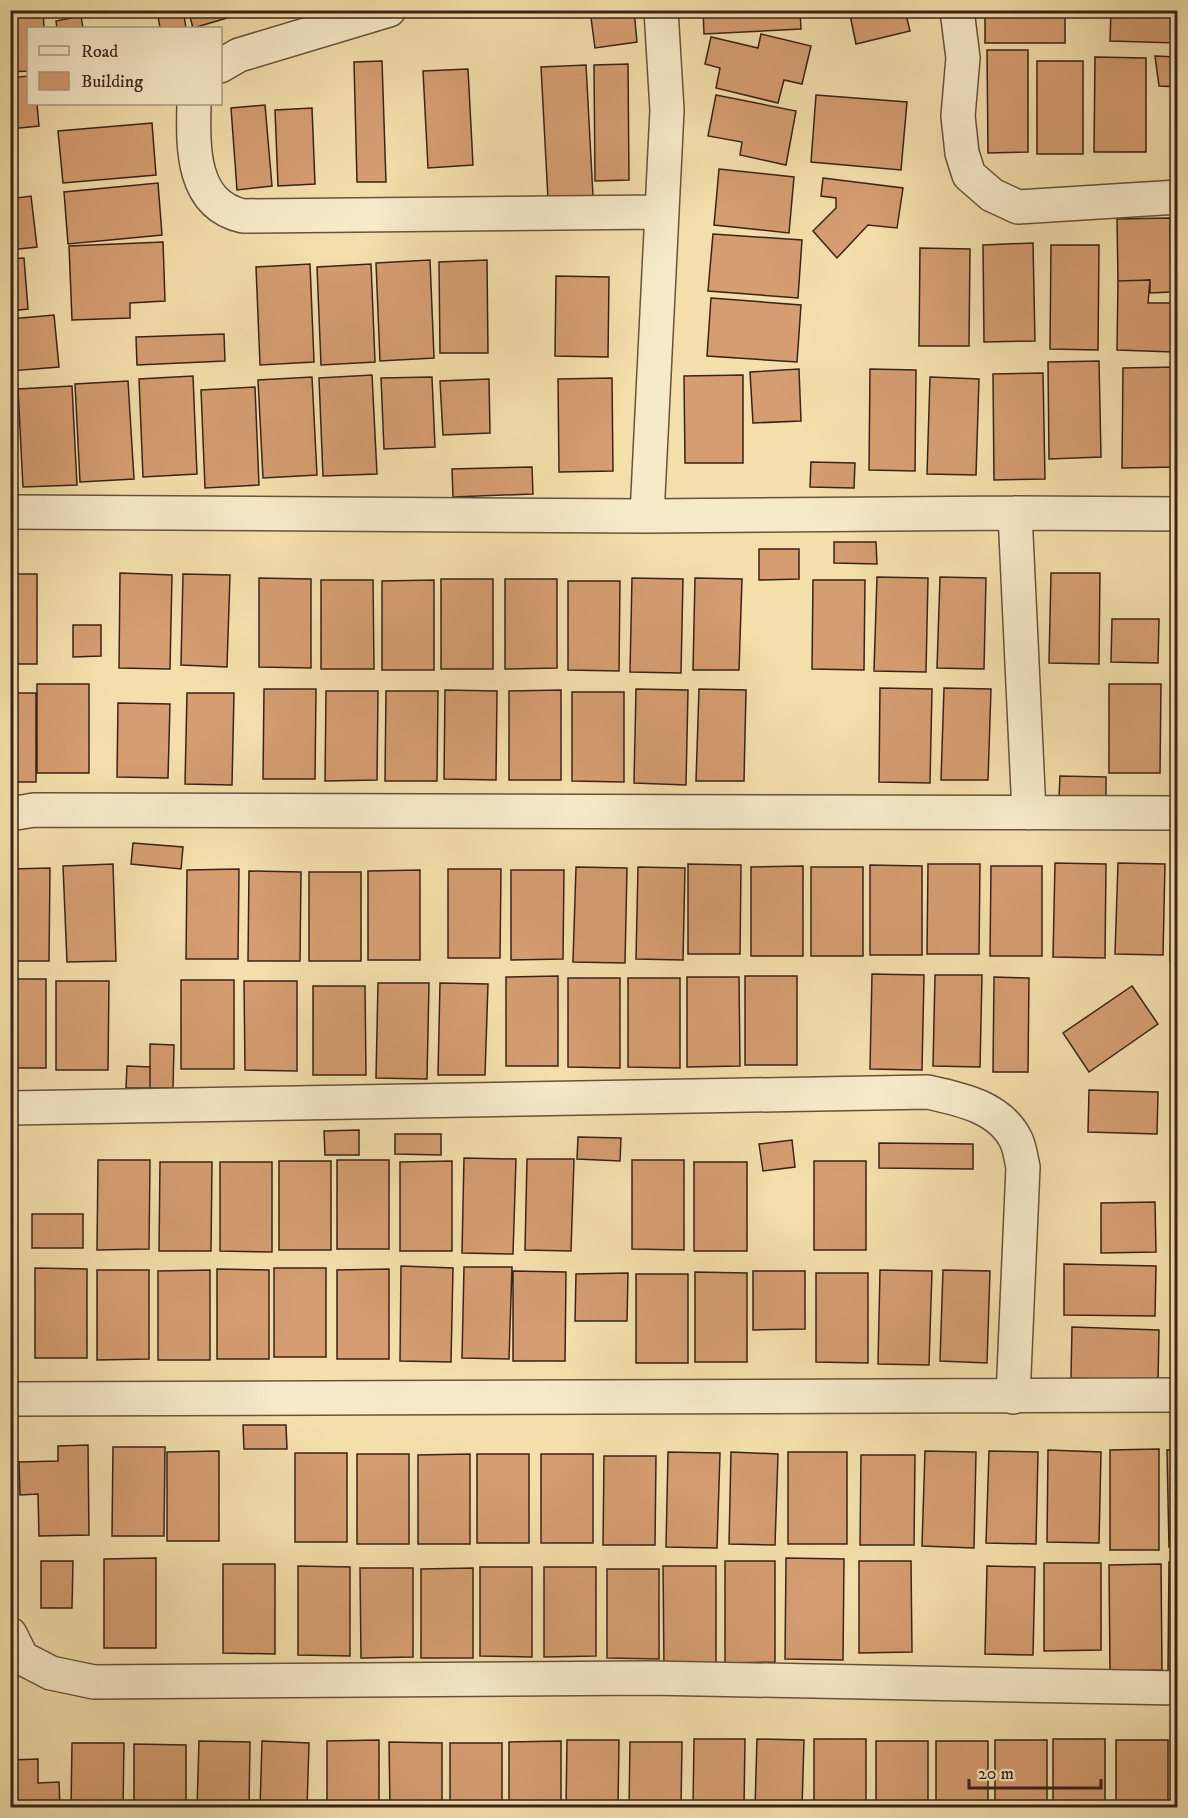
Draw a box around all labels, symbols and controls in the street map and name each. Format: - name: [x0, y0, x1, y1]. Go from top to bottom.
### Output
- legend: [27, 27, 222, 105]
- text: Road: [81, 41, 118, 63]
- text: Building: [81, 71, 143, 93]
- scale bar: [969, 1752, 1101, 1790]
- text: 20 m: [978, 1763, 1014, 1785]

